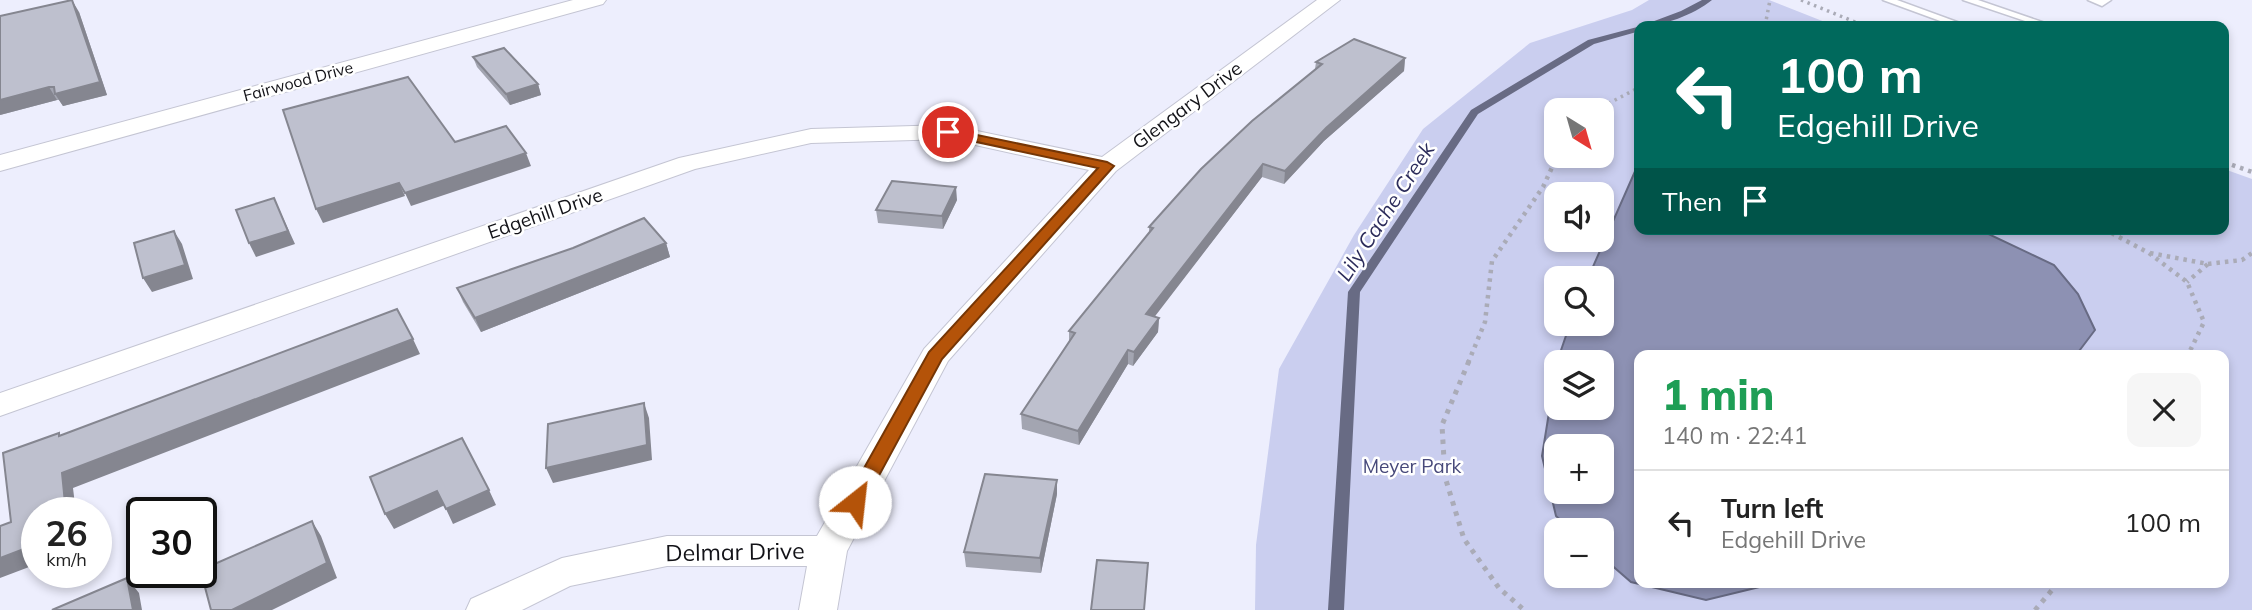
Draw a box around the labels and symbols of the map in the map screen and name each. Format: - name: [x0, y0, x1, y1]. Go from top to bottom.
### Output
- street label: Glengary Drive: [1127, 56, 1247, 154]
- street label: Fairwood Drive: [241, 57, 355, 105]
- north arrow: [1544, 98, 1614, 168]
- pin: [918, 102, 978, 162]
- water label: Lily Cache Creek: [1331, 136, 1440, 286]
- street label: Edgehill Drive: [484, 182, 606, 244]
- park label: Meyer Park: [1363, 454, 1462, 478]
- position arrow: [818, 465, 892, 539]
- speed limit sign: 30: [126, 497, 217, 588]
- street label: Delmar Drive: [665, 536, 805, 567]

